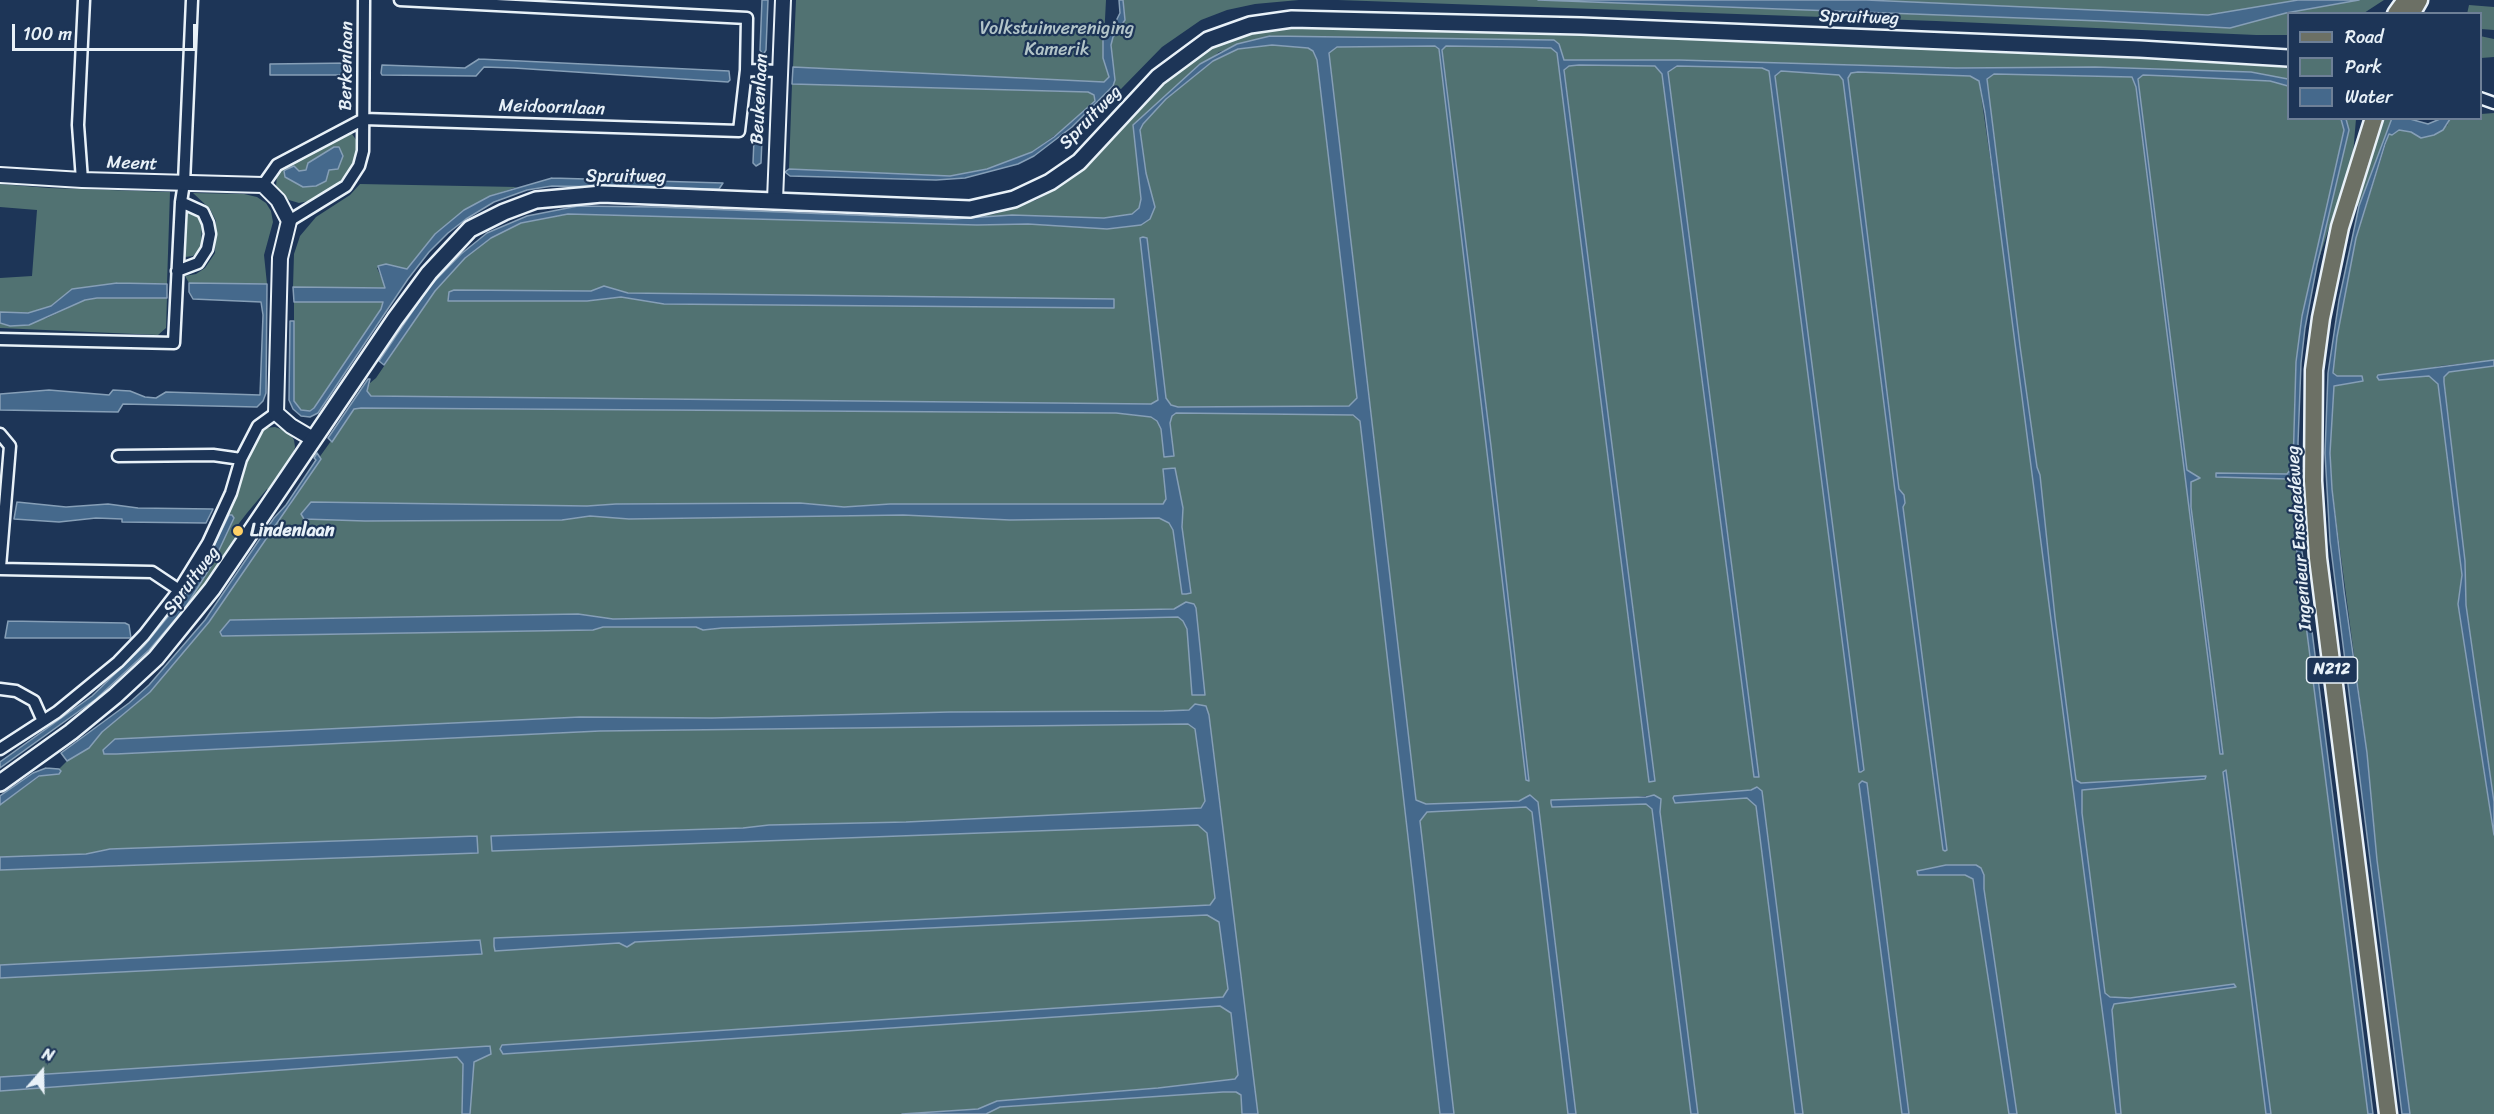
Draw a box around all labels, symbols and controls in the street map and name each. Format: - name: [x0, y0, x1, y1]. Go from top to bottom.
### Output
- street label: Spruitweg: [1819, 6, 1899, 30]
- scale bar: [15, 12, 200, 50]
- legend: [2287, 12, 2482, 120]
- text: 100 m: [23, 18, 72, 50]
- park label: Volkstuinvereniging Kamerik: [980, 18, 1134, 60]
- street label: Berkenlaan: [335, 21, 359, 111]
- text: Road: [2345, 21, 2384, 53]
- text: Park: [2345, 51, 2382, 83]
- street label: Beukenlaan: [747, 53, 773, 145]
- text: Water: [2345, 81, 2392, 113]
- street label: Spruitweg: [1055, 82, 1127, 154]
- street label: Meidoornlaan: [498, 95, 606, 121]
- street label: Meent: [106, 152, 158, 176]
- street label: Spruitweg: [586, 166, 666, 188]
- street label: Ingenieur Enschedéweg: [2283, 445, 2317, 631]
- place label: Lindenlaan: [250, 520, 334, 542]
- marker: Lindenlaan: [231, 524, 245, 538]
- street label: Spruitweg: [159, 542, 225, 620]
- road number: N212: [2306, 657, 2358, 683]
- text: N: [38, 1039, 58, 1070]
- north arrow: [12, 1042, 72, 1102]

